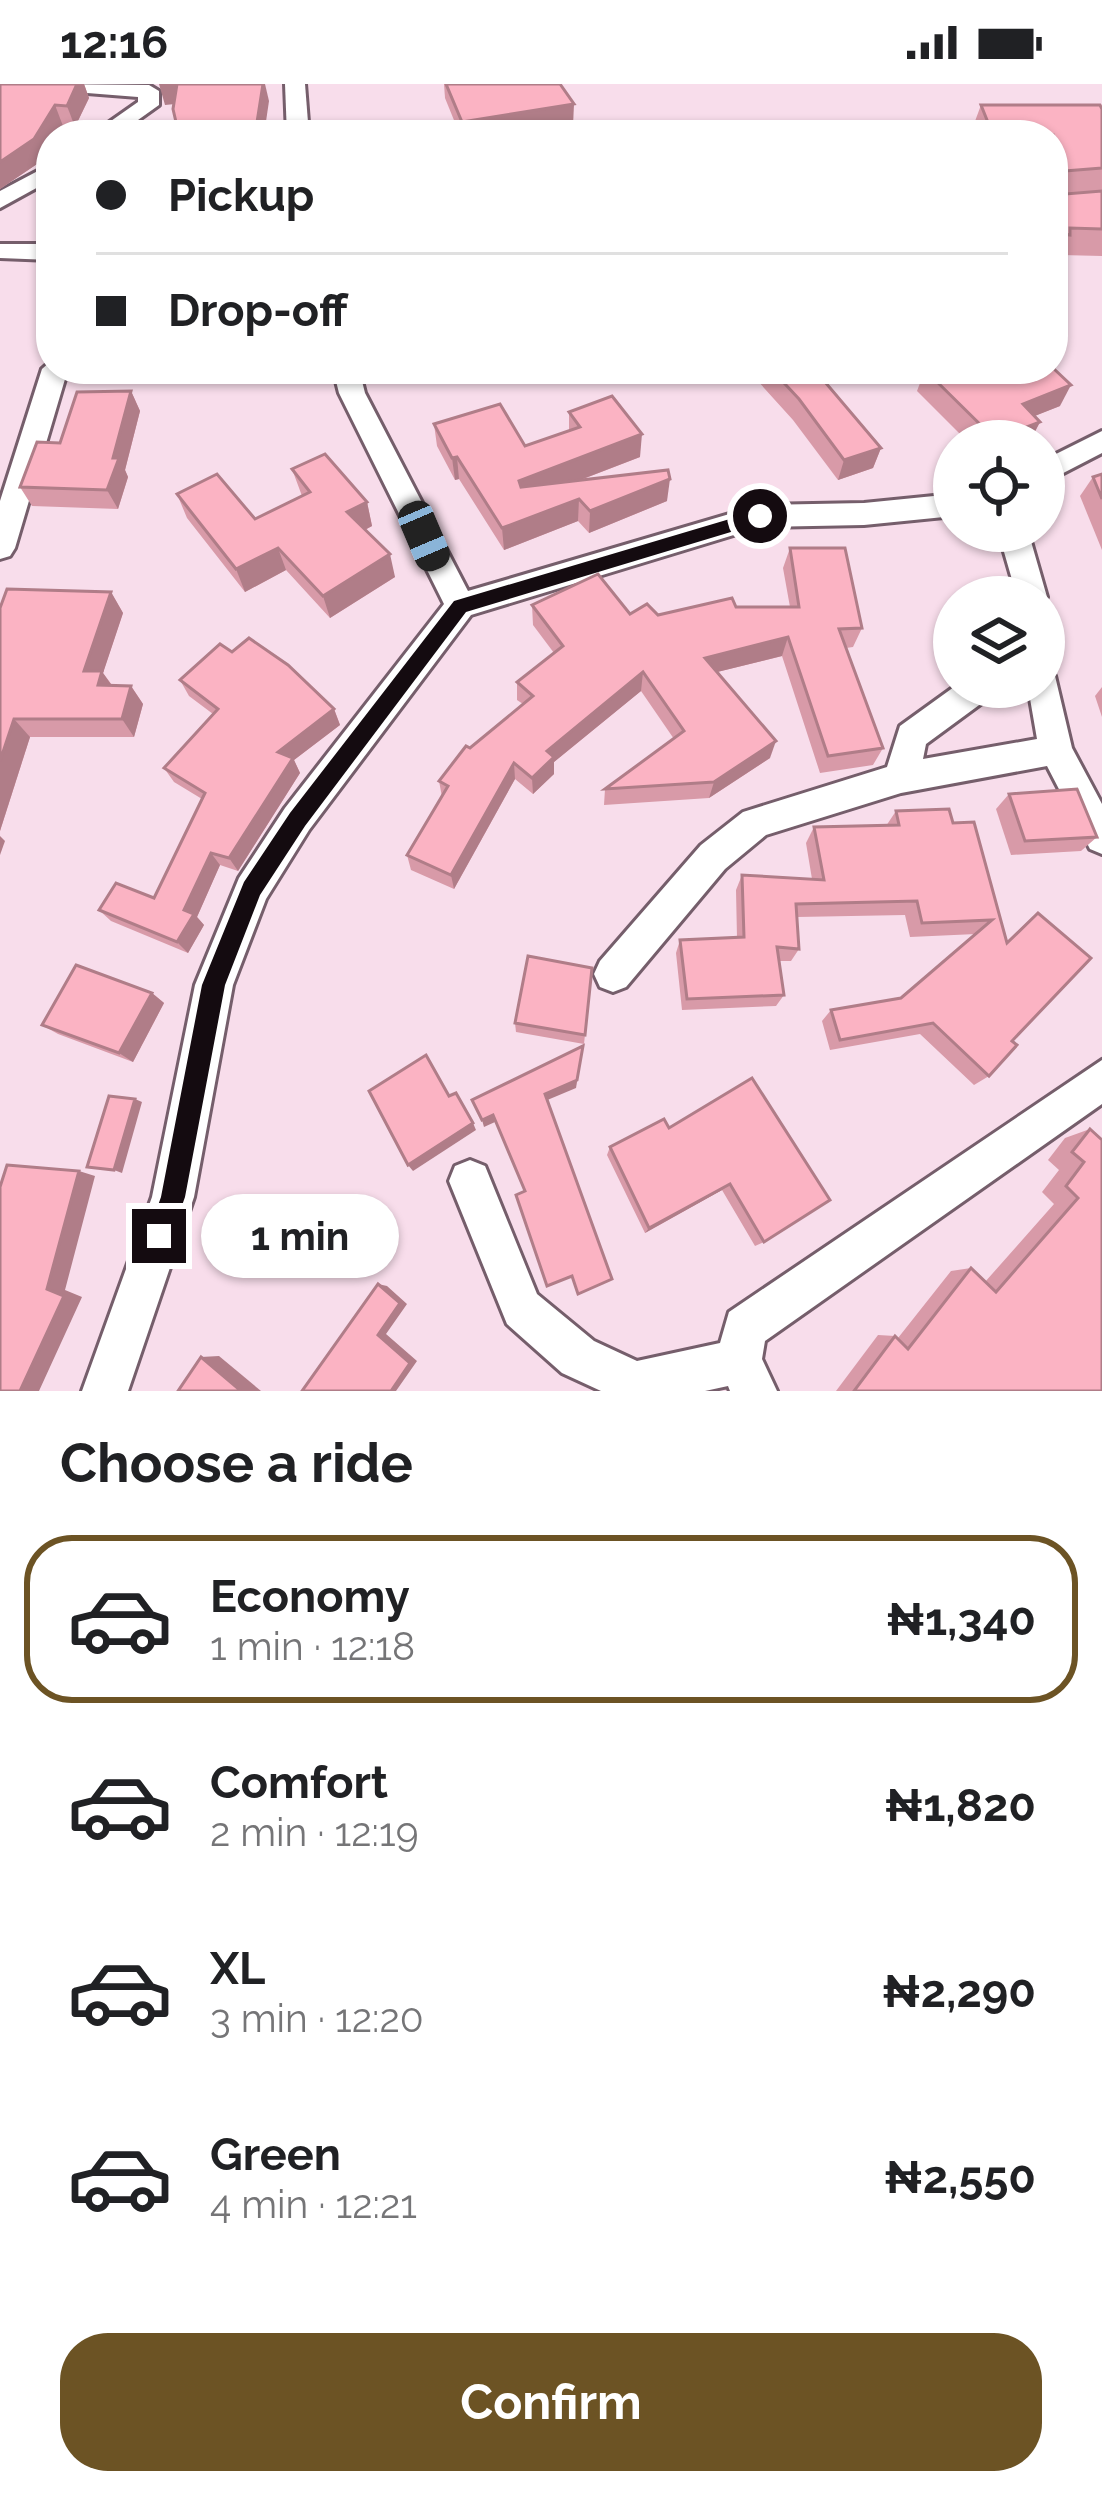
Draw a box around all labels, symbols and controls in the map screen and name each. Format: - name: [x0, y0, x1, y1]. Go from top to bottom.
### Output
- text: 12:16: [60, 16, 168, 69]
- text: Pickup: [168, 169, 314, 222]
- text: Drop-off: [168, 284, 348, 337]
- map controls: [933, 420, 1065, 708]
- button: locate: [933, 420, 1065, 552]
- route start: [733, 489, 787, 543]
- car: [393, 496, 455, 576]
- button: layers: [933, 576, 1065, 708]
- callout: 1 min: [201, 1194, 399, 1278]
- route end: [132, 1209, 186, 1263]
- text: 1 min: [251, 1213, 349, 1259]
- text: Choose a ride: [60, 1431, 413, 1495]
- icon: car: [66, 1565, 174, 1673]
- text: Economy: [210, 1570, 410, 1623]
- text: ₦1,340: [886, 1593, 1036, 1646]
- text: 1 min · 12:18: [210, 1623, 415, 1669]
- icon: car: [66, 1751, 174, 1859]
- text: Comfort: [210, 1756, 388, 1809]
- text: ₦1,820: [884, 1779, 1036, 1832]
- text: 2 min · 12:19: [210, 1809, 419, 1855]
- icon: car: [66, 1937, 174, 2045]
- text: XL: [210, 1942, 265, 1995]
- text: ₦2,290: [882, 1965, 1036, 2018]
- text: 3 min · 12:20: [210, 1995, 424, 2041]
- icon: car: [66, 2123, 174, 2231]
- text: Green: [210, 2128, 341, 2181]
- text: ₦2,550: [884, 2151, 1036, 2204]
- text: 4 min · 12:21: [210, 2181, 417, 2227]
- button: Confirm: [60, 2333, 1042, 2471]

